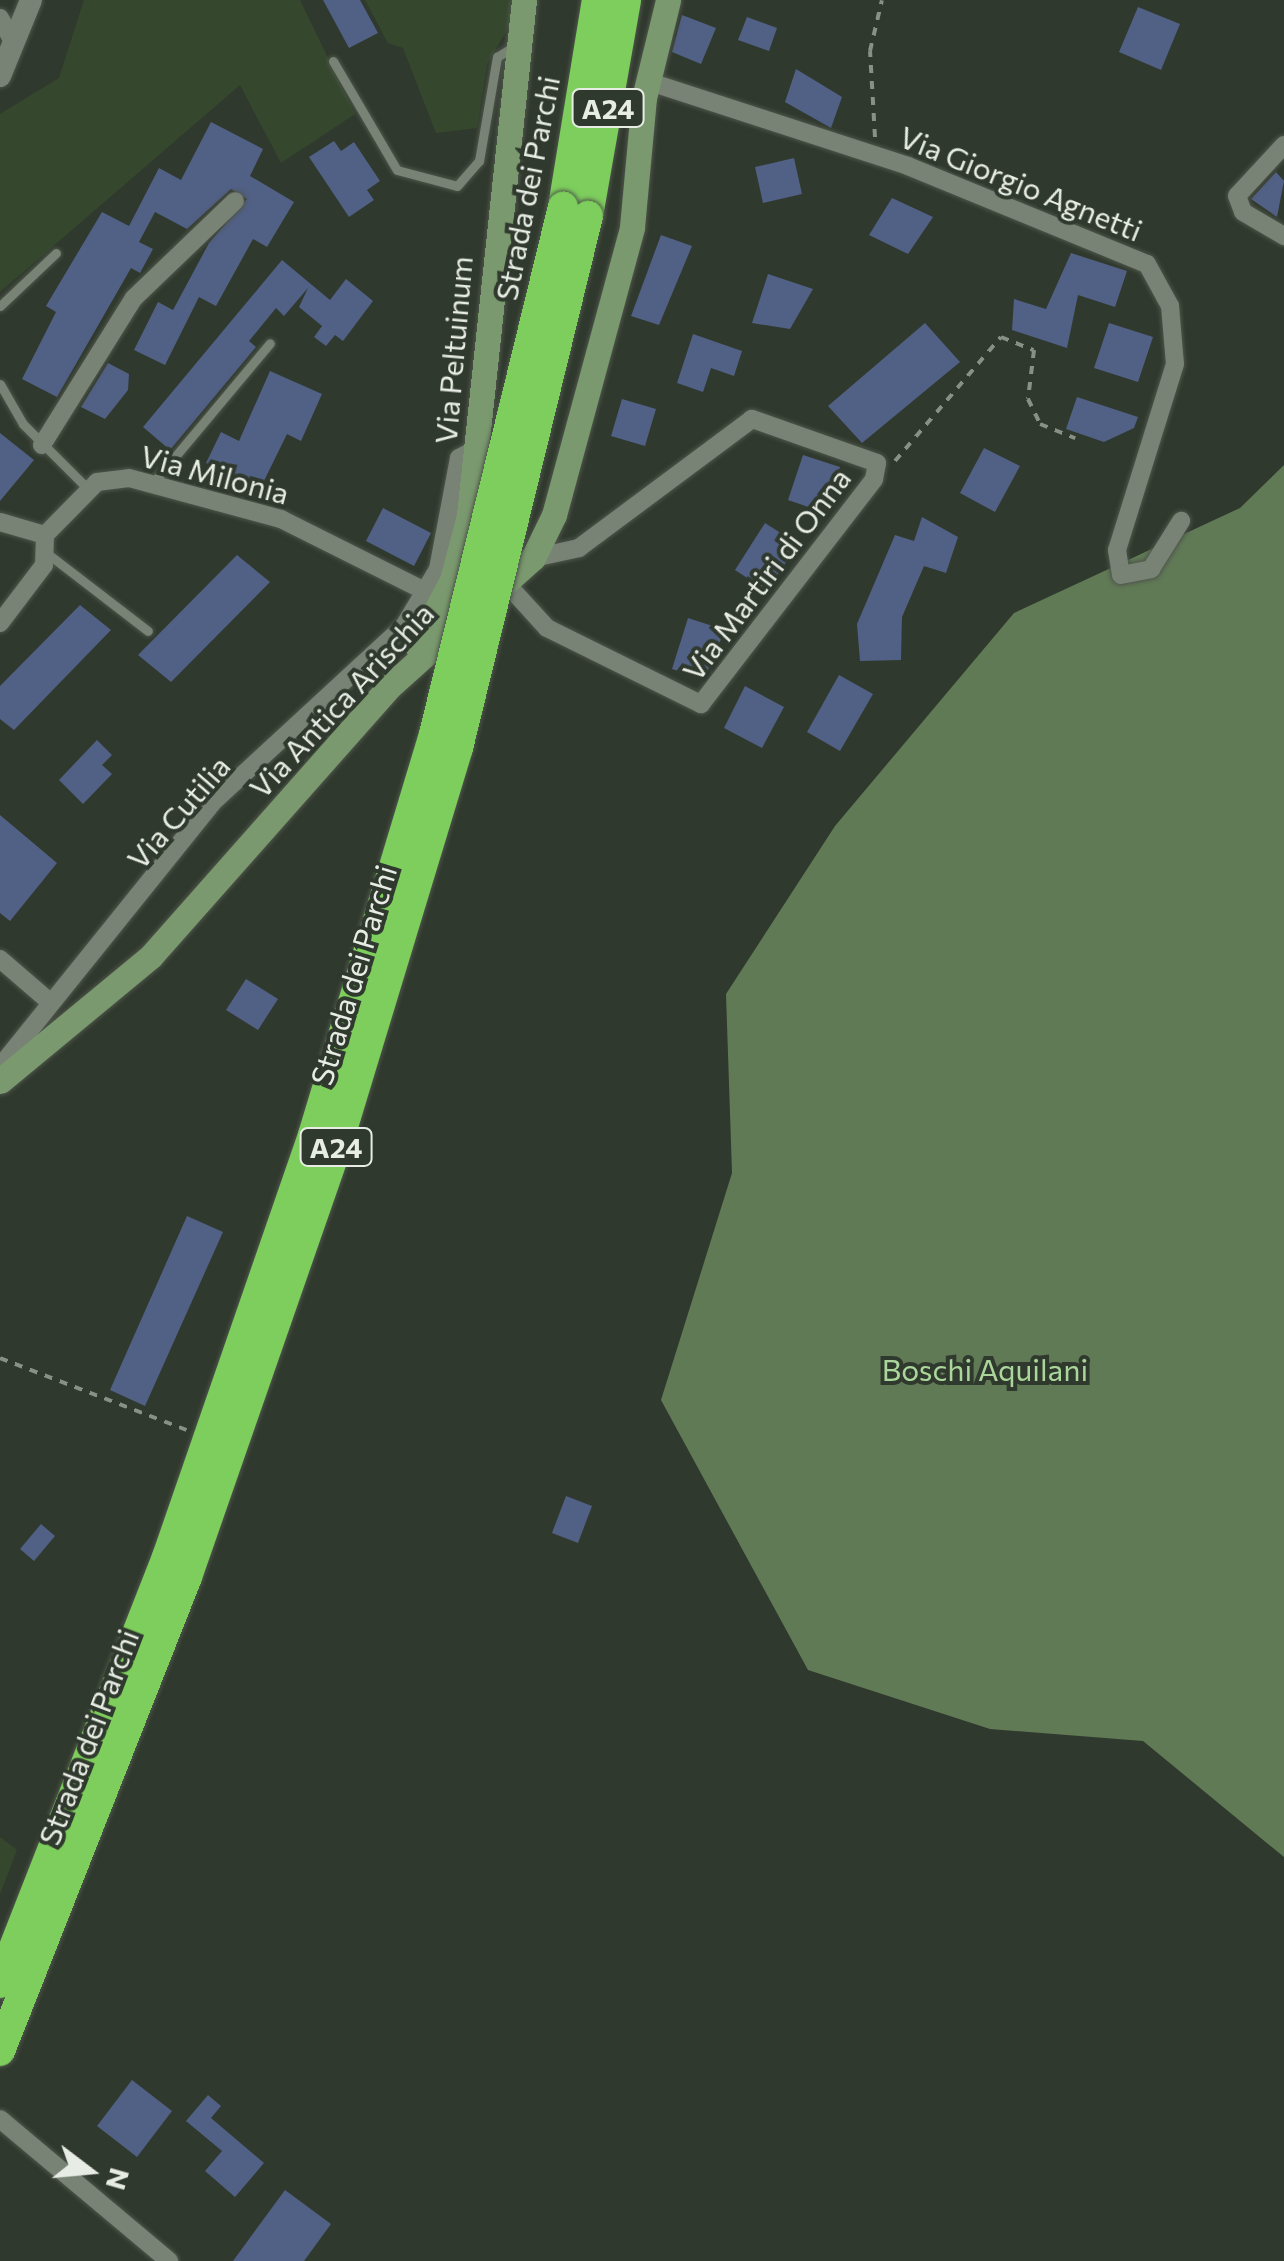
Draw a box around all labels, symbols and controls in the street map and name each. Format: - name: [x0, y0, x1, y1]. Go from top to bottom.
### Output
- street label: Strada dei Parchi: [488, 73, 566, 303]
- road number: A24: [570, 85, 646, 131]
- street label: Via Giorgio Agnetti: [894, 118, 1148, 248]
- street label: Via Peltuinum: [427, 255, 479, 445]
- street label: Via Milonia: [137, 437, 293, 511]
- street label: Via Martiri di Onna: [674, 461, 858, 687]
- street label: Via Antica Arischia: [241, 595, 441, 805]
- street label: Via Cutilia: [119, 748, 237, 876]
- street label: Strada dei Parchi: [302, 861, 404, 1089]
- road number: A24: [298, 1124, 374, 1170]
- park label: Boschi Aquilani: [882, 1351, 1088, 1387]
- street label: Strada dei Parchi: [30, 1624, 146, 1850]
- north arrow: [40, 2121, 140, 2221]
- text: N: [100, 2164, 138, 2194]

